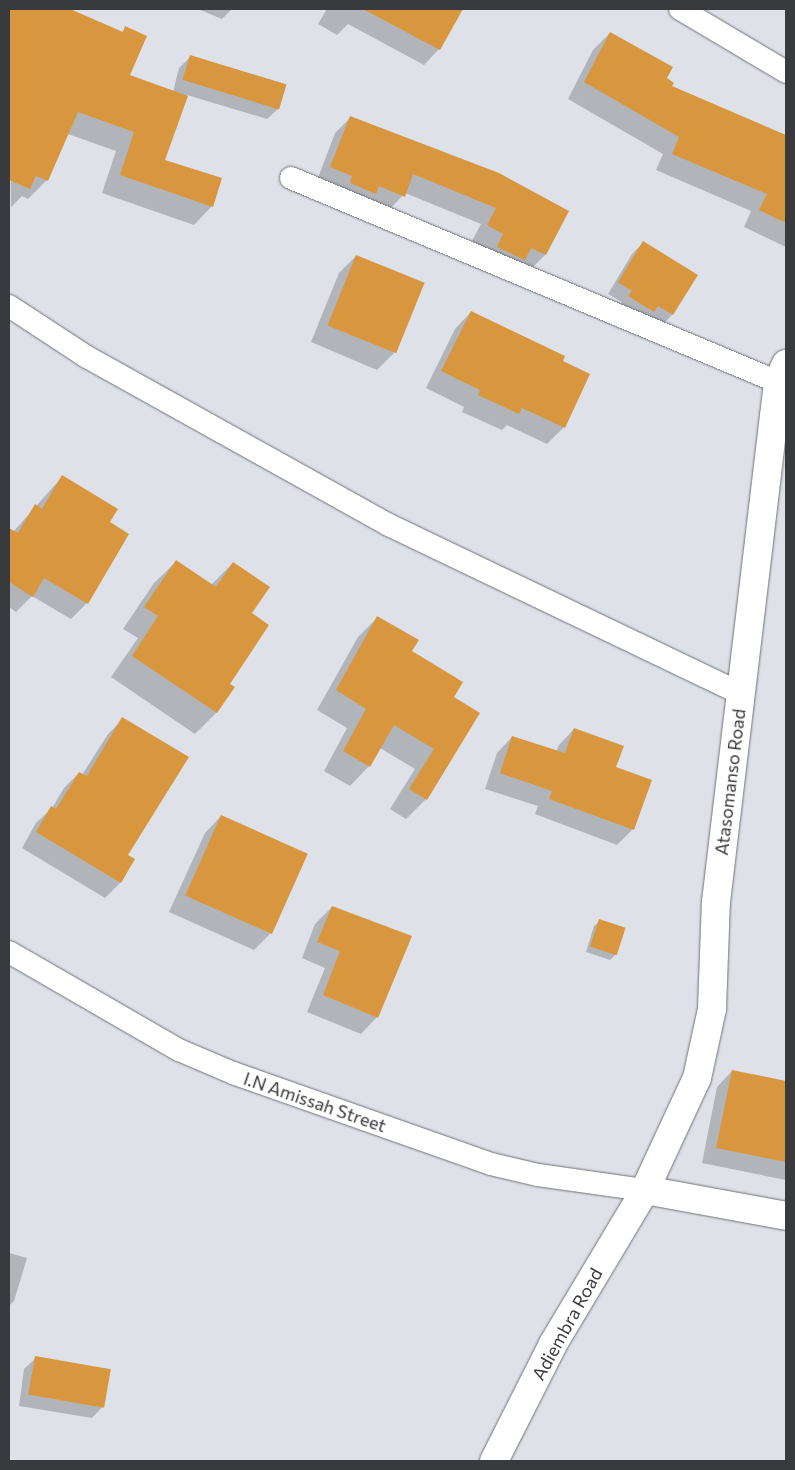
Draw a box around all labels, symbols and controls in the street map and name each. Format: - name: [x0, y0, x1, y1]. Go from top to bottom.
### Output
- street label: Atasomanso Road: [710, 708, 750, 856]
- street label: I.N Amissah Street: [241, 1067, 389, 1137]
- street label: Adiembra Road: [527, 1264, 607, 1384]

